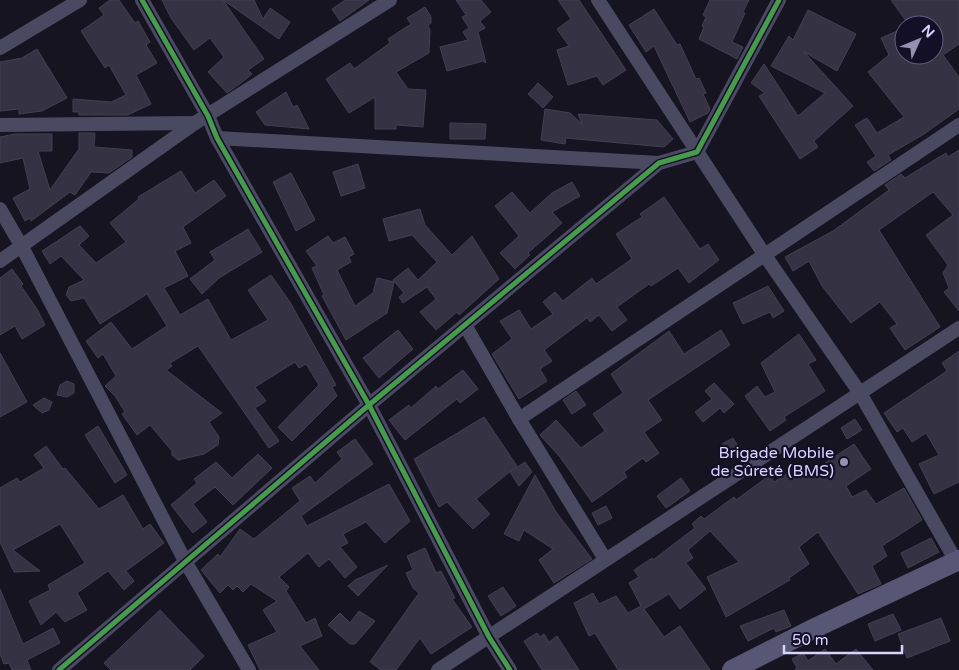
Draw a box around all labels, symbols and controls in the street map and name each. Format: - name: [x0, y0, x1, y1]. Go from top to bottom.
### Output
- north arrow: [894, 15, 944, 65]
- text: N: [918, 21, 938, 41]
- place label: Brigade Mobile de Sûreté (BMS): [710, 443, 834, 481]
- marker: Brigade Mobile de Sûreté (BMS): [838, 456, 850, 468]
- scale bar: [784, 622, 902, 654]
- text: 50 m: [792, 631, 829, 649]

